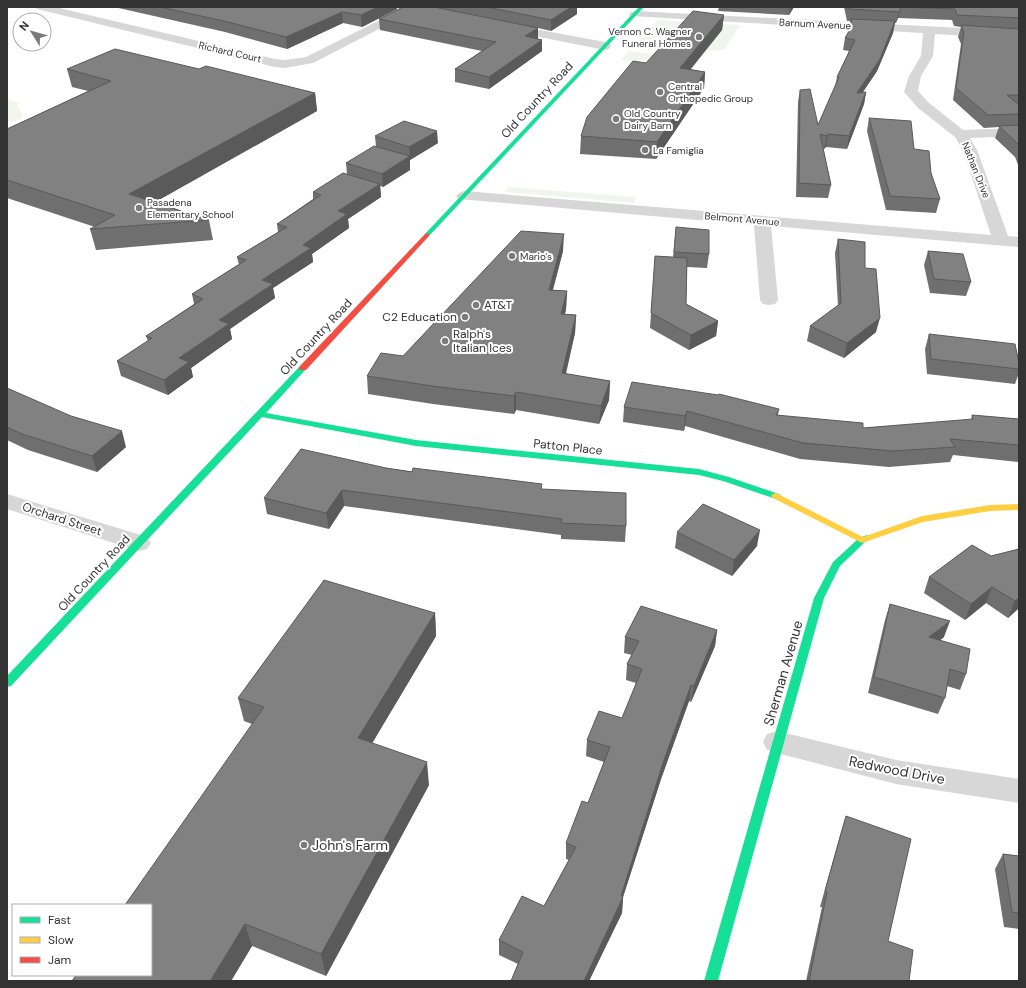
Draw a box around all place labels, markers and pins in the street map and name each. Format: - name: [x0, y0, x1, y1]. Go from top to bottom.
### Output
- place label: Vernon C. Wagner Funeral Homes: [608, 25, 691, 50]
- marker: Vernon C. Wagner Funeral Homes: [694, 32, 704, 42]
- place label: Central Orthopedic Group: [668, 80, 753, 105]
- marker: Central Orthopedic Group: [655, 87, 665, 97]
- place label: Old Country Dairy Barn: [624, 107, 681, 132]
- marker: Old Country Dairy Barn: [611, 114, 621, 124]
- place label: La Famiglia: [653, 144, 704, 157]
- marker: La Famiglia: [640, 145, 650, 155]
- place label: Pasadena Elementary School: [147, 196, 234, 221]
- marker: Pasadena Elementary School: [134, 203, 144, 213]
- place label: Mario's: [520, 250, 552, 263]
- marker: Mario's: [507, 251, 517, 261]
- place label: AT&T: [484, 297, 512, 313]
- marker: AT&T: [471, 300, 481, 310]
- place label: C2 Education: [382, 309, 457, 325]
- marker: C2 Education: [460, 312, 470, 322]
- place label: Ralph's Italian Ices: [453, 326, 512, 356]
- marker: Ralph's Italian Ices: [440, 336, 450, 346]
- place label: John's Farm: [312, 836, 388, 854]
- marker: John's Farm: [299, 840, 309, 850]

